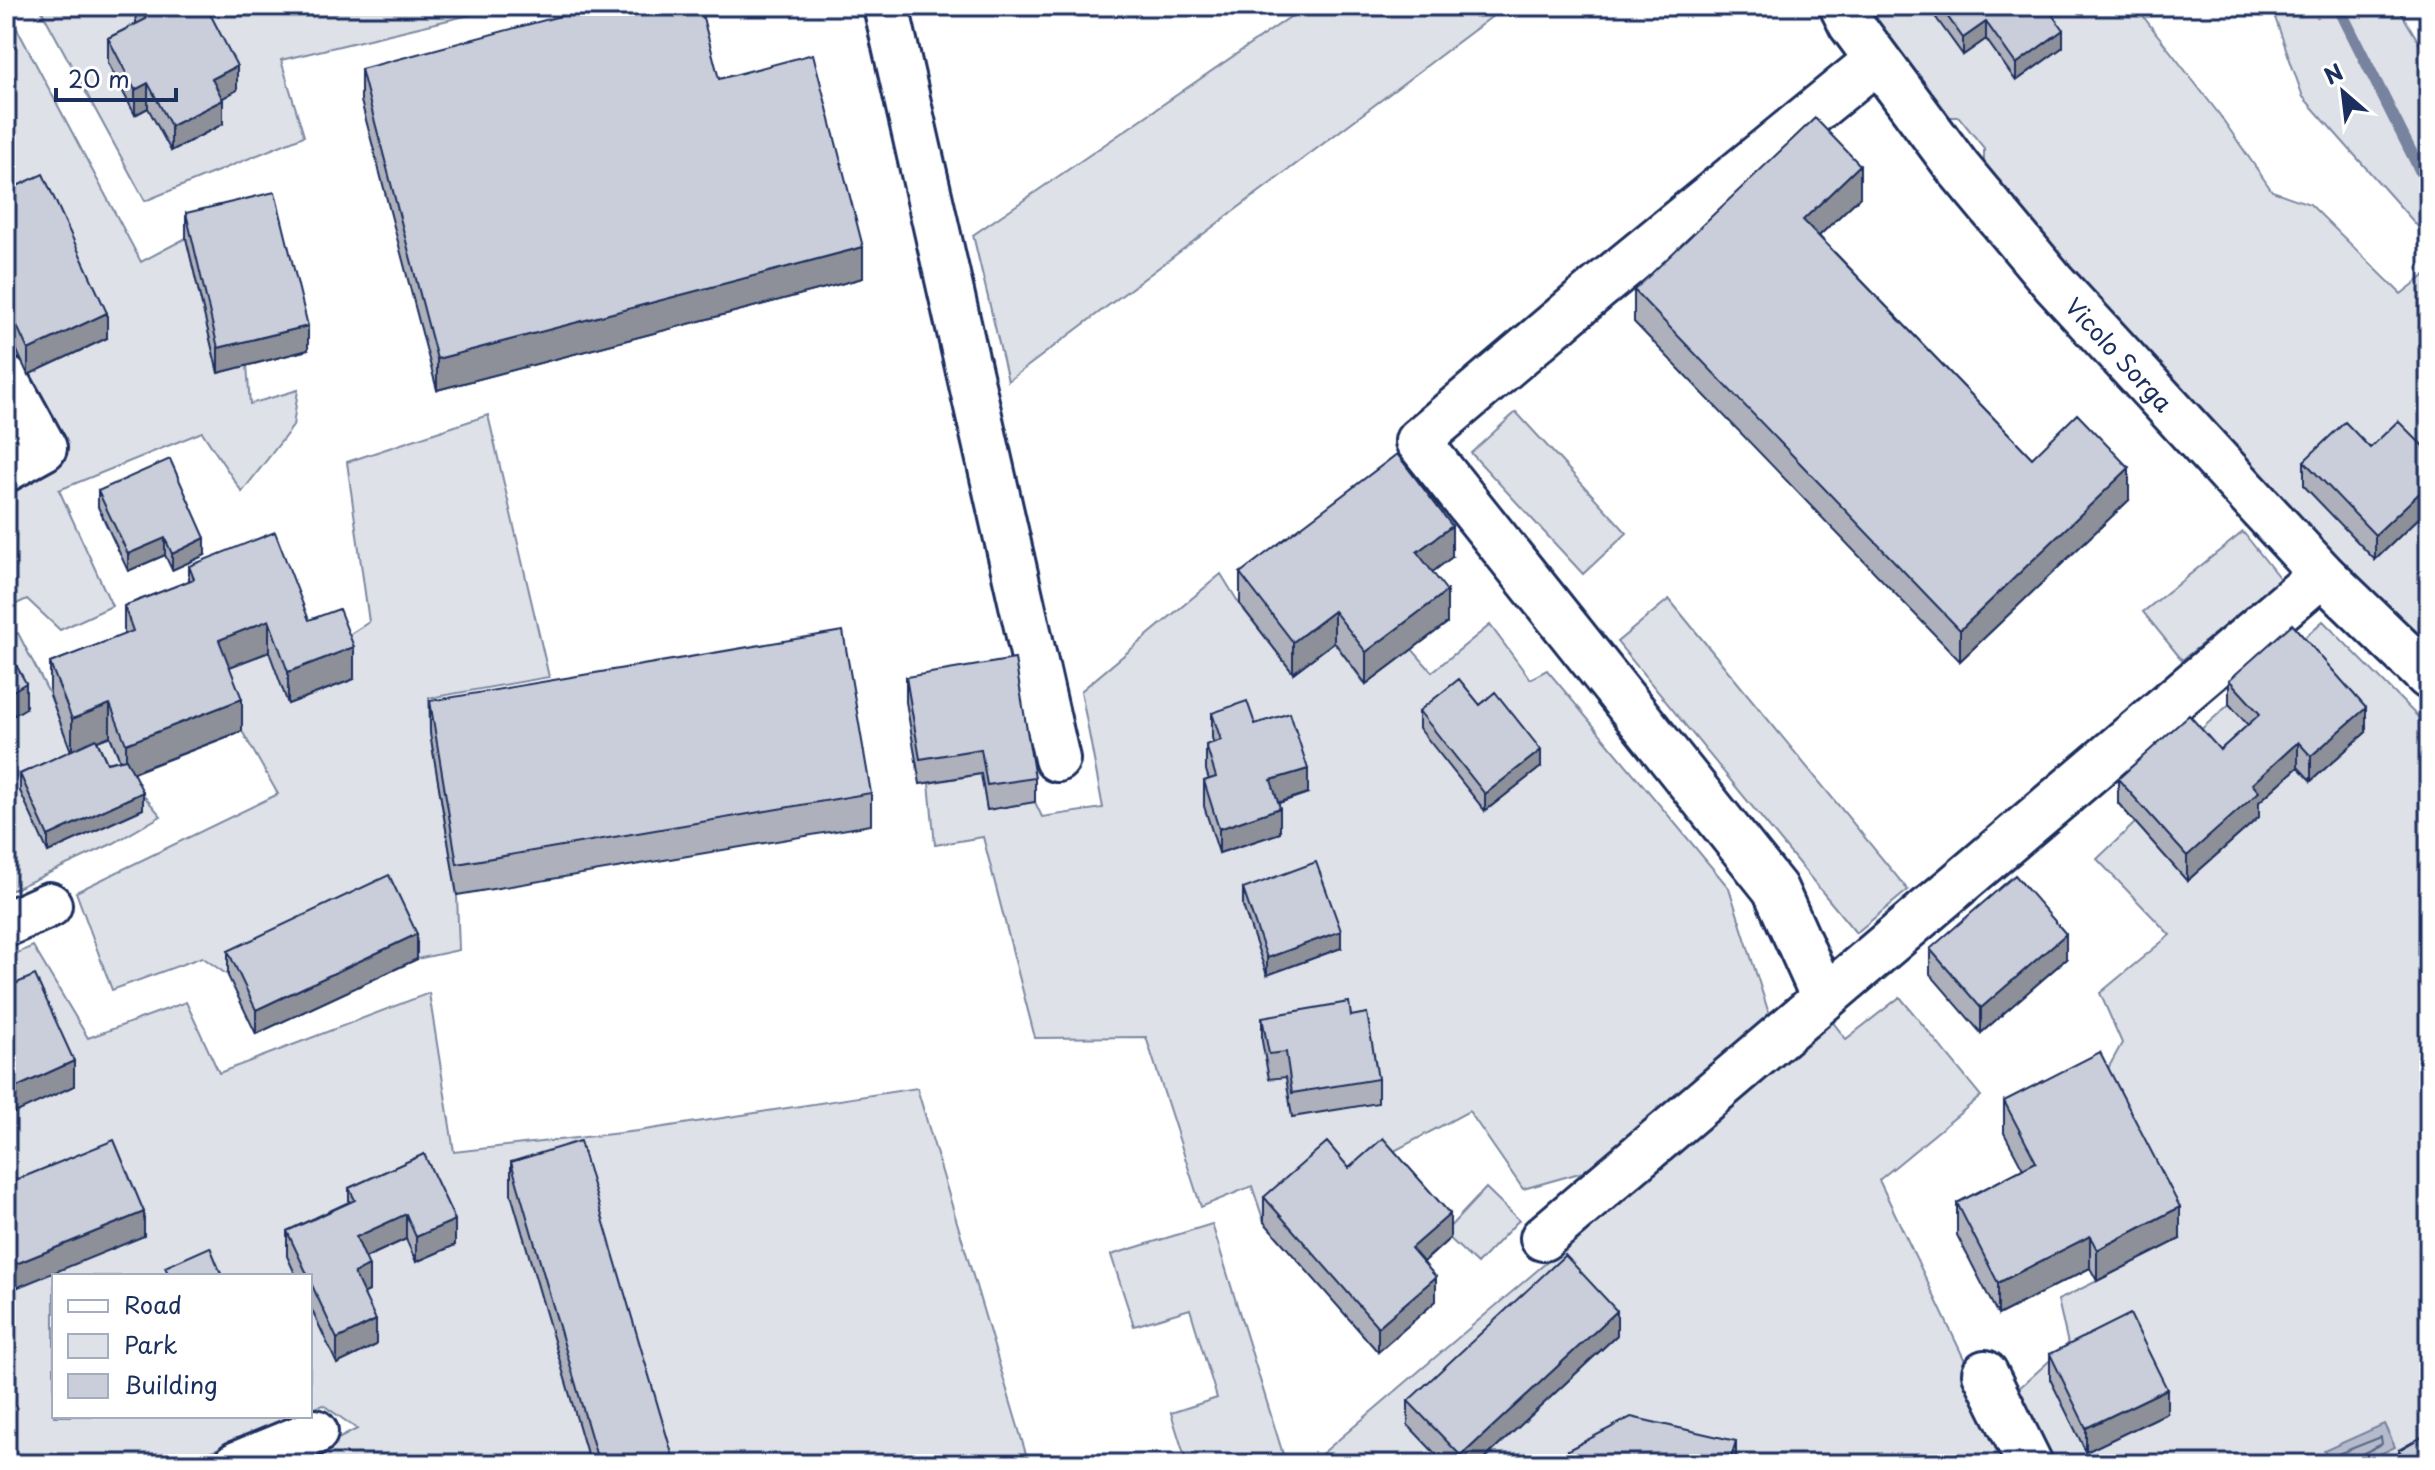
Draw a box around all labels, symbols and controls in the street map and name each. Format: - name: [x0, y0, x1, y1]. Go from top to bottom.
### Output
- scale bar: [56, 52, 176, 102]
- north arrow: [2303, 52, 2383, 132]
- text: N: [2317, 54, 2348, 92]
- text: 20 m: [68, 60, 130, 96]
- street label: Vicolo Sorga: [2057, 289, 2182, 419]
- legend: [52, 1274, 312, 1418]
- text: Road: [124, 1286, 182, 1322]
- text: Park: [124, 1326, 178, 1362]
- text: Building: [124, 1366, 218, 1402]

